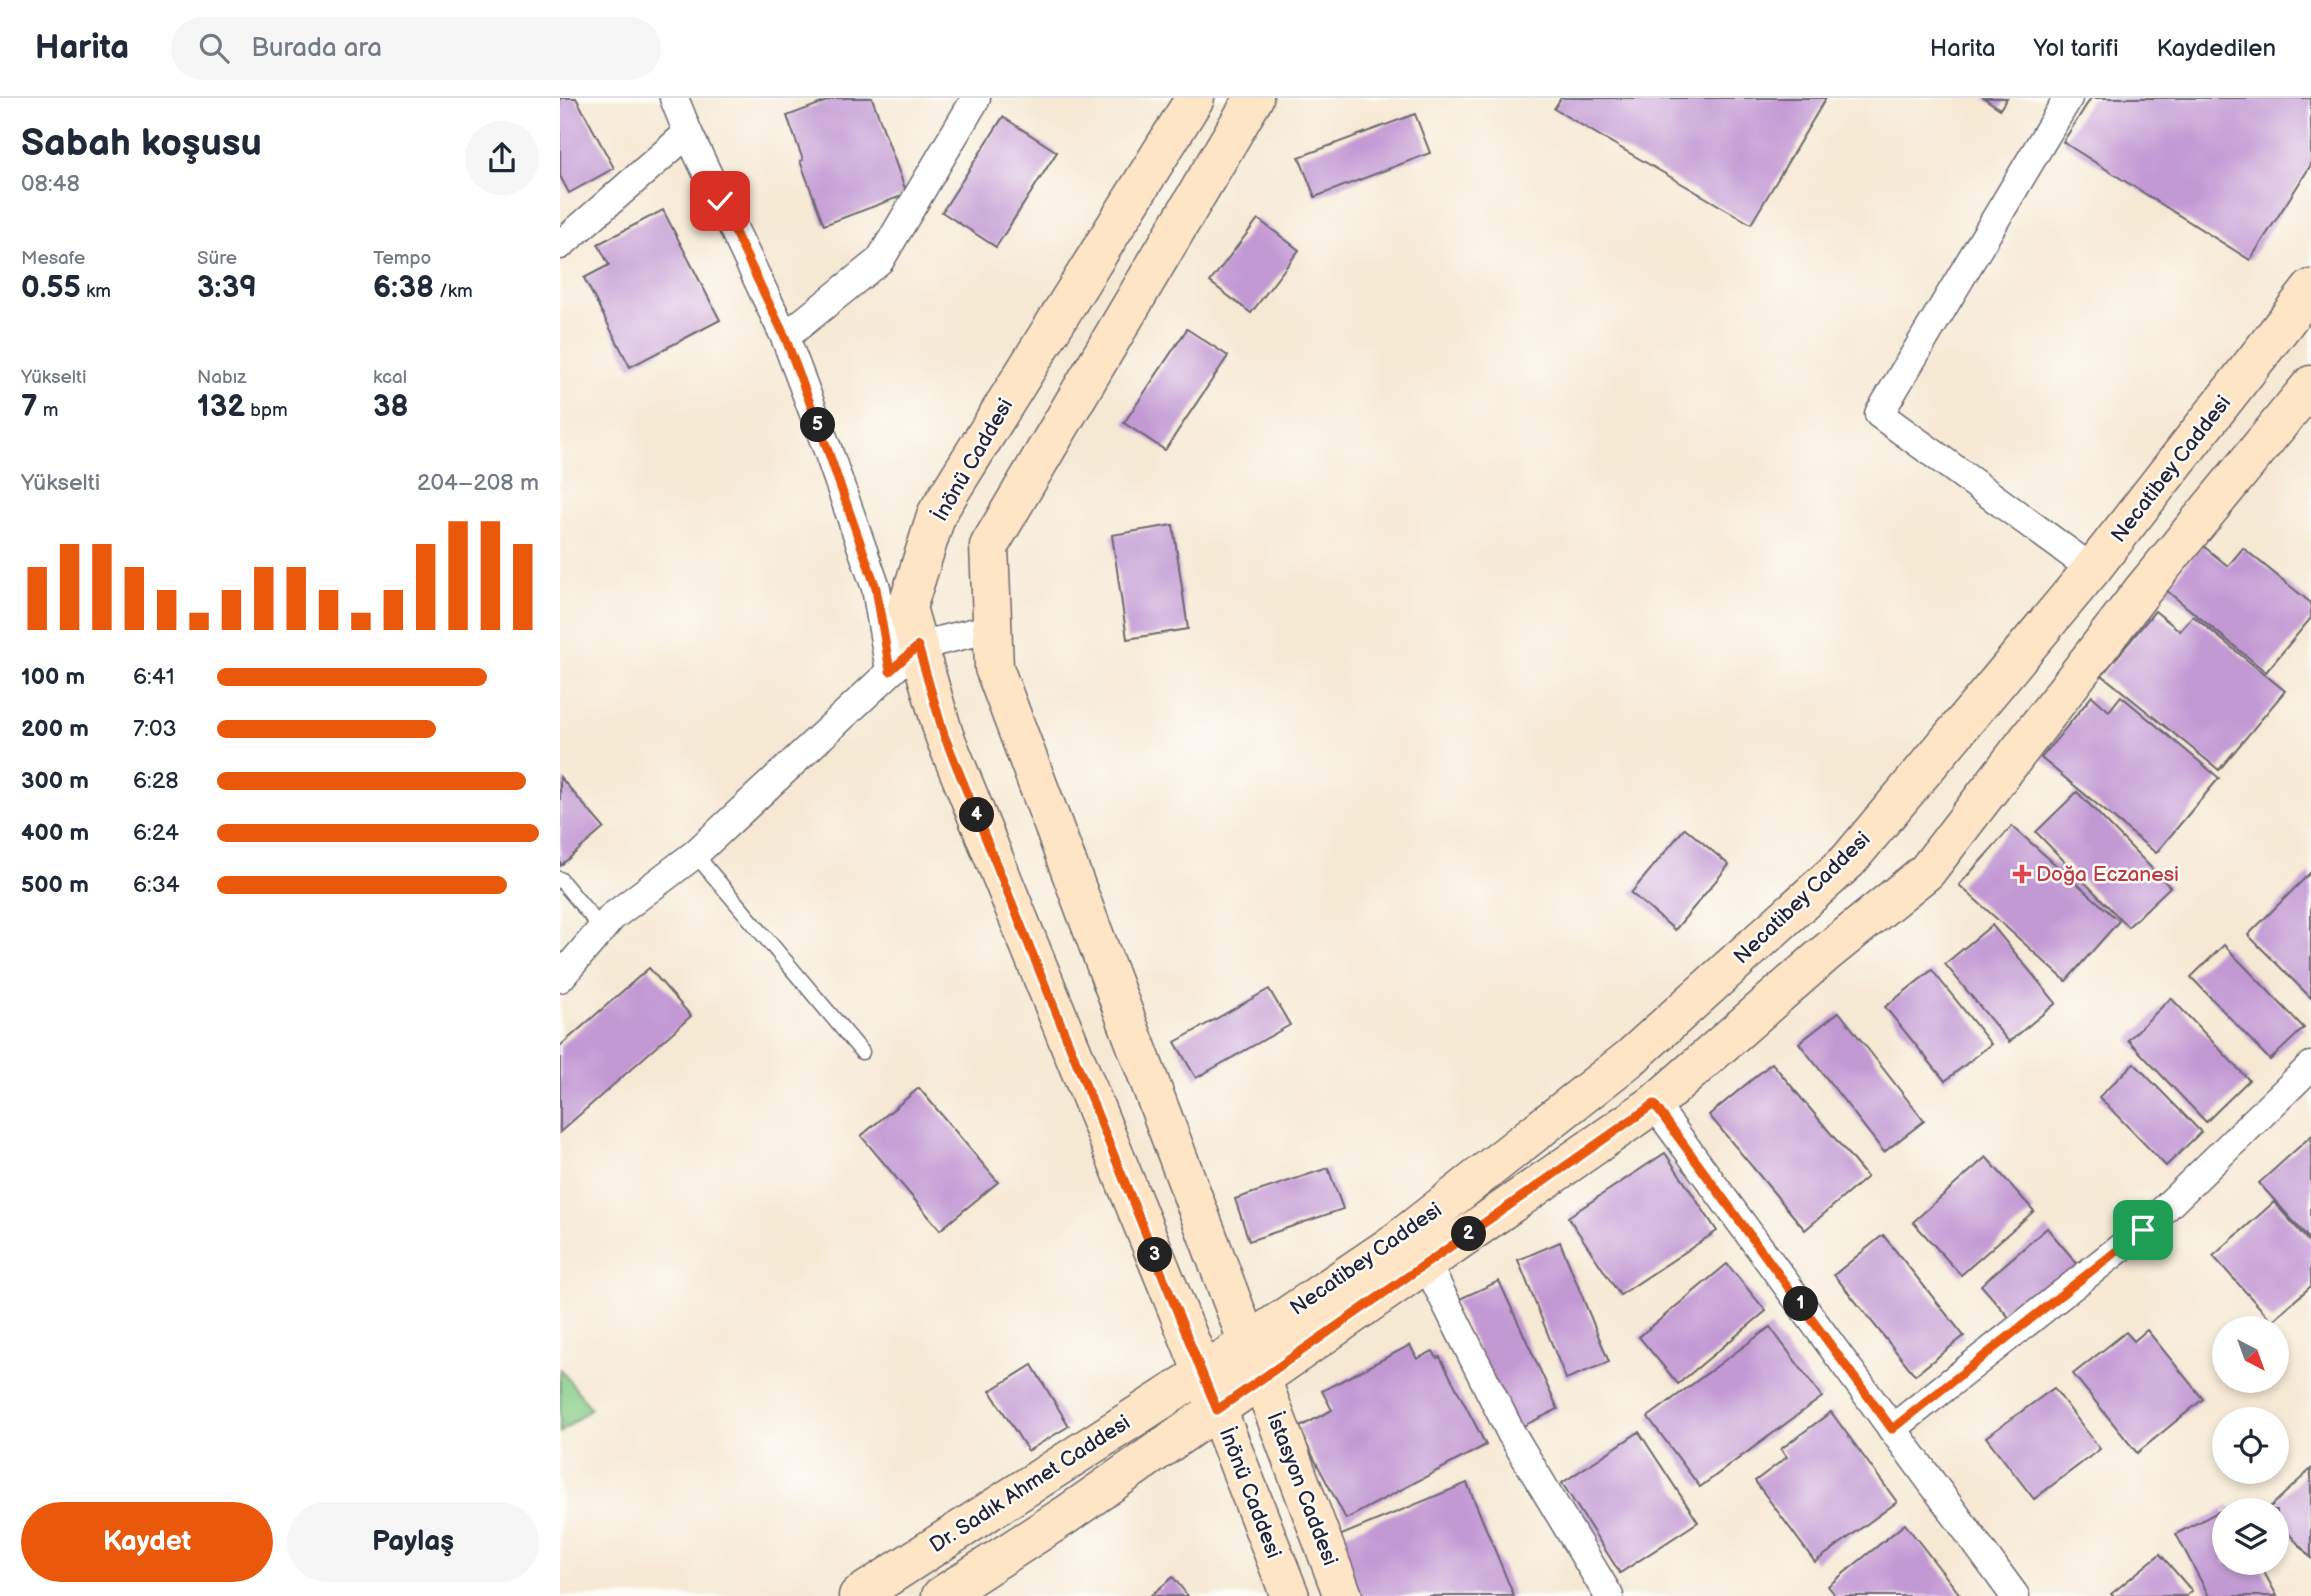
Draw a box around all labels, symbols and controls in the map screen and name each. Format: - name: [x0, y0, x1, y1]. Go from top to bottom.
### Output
- search box: [171, 17, 661, 80]
- text: Harita: [35, 28, 129, 68]
- icon: search: [195, 29, 233, 67]
- text: Burada ara: [251, 33, 382, 64]
- text: Harita: [1930, 34, 1995, 63]
- text: Yol tarifi: [2033, 34, 2119, 63]
- text: Kaydedilen: [2157, 34, 2276, 63]
- text: Sabah koşusu: [21, 121, 262, 166]
- button: share: [465, 121, 539, 195]
- text: 08:48: [21, 170, 80, 198]
- pin: [690, 171, 750, 231]
- icon: check: [701, 182, 739, 220]
- text: Mesafe: [21, 247, 85, 270]
- text: Süre: [197, 247, 237, 270]
- text: Tempo: [373, 247, 431, 270]
- text: 0.55: [21, 270, 81, 306]
- text: 3:39: [197, 270, 257, 306]
- text: 6:38: [373, 270, 434, 306]
- text: km: [81, 280, 111, 303]
- text: /km: [434, 280, 473, 303]
- text: Yükselti: [21, 366, 86, 389]
- text: Nabız: [197, 366, 246, 389]
- text: kcal: [373, 366, 407, 389]
- text: 7: [21, 389, 38, 425]
- text: 132: [197, 389, 245, 425]
- text: 38: [373, 389, 409, 425]
- street label: Necatibey Caddesi: [2106, 391, 2236, 547]
- street label: İnönü Caddesi: [928, 394, 1018, 526]
- text: m: [38, 399, 58, 422]
- text: bpm: [245, 399, 288, 422]
- pin: 5: [800, 408, 836, 442]
- text: 5: [812, 413, 823, 436]
- text: Yükselti: [21, 469, 100, 497]
- text: 204–208 m: [417, 469, 539, 497]
- text: 100 m: [21, 663, 85, 691]
- text: 6:41: [133, 663, 175, 691]
- text: 200 m: [21, 715, 89, 743]
- text: 7:03: [133, 715, 177, 743]
- text: 300 m: [21, 767, 89, 795]
- text: 6:28: [133, 767, 179, 795]
- pin: 4: [960, 798, 994, 832]
- text: 4: [971, 803, 982, 826]
- text: 400 m: [21, 819, 89, 847]
- text: 6:24: [133, 819, 179, 847]
- street label: Necatibey Caddesi: [1729, 827, 1875, 969]
- place label: Doğa Eczanesi: [2036, 862, 2179, 887]
- marker: Doğa Eczanesi: [2014, 866, 2030, 882]
- text: 500 m: [21, 871, 89, 899]
- text: 6:34: [133, 871, 180, 899]
- street label: Necatibey Caddesi: [1285, 1197, 1447, 1321]
- pin: [2113, 1200, 2173, 1260]
- icon: arrive: [2124, 1211, 2162, 1249]
- pin: 2: [1452, 1216, 1486, 1252]
- text: 2: [1463, 1222, 1474, 1245]
- pin: 3: [1138, 1238, 1172, 1272]
- text: 3: [1149, 1243, 1160, 1266]
- pin: 1: [1784, 1286, 1818, 1322]
- text: 1: [1797, 1292, 1805, 1315]
- north arrow: [2212, 1316, 2289, 1393]
- map controls: [2212, 1316, 2289, 1575]
- button: locate: [2212, 1407, 2289, 1484]
- street label: İstasyon Caddesi: [1261, 1409, 1343, 1569]
- street label: Dr. Sadık Ahmet Caddesi: [925, 1410, 1135, 1558]
- street label: İnönü Caddesi: [1214, 1424, 1286, 1562]
- button: layers: [2212, 1498, 2289, 1575]
- button: Kaydet: [21, 1502, 273, 1582]
- button: Paylaş: [287, 1502, 539, 1582]

